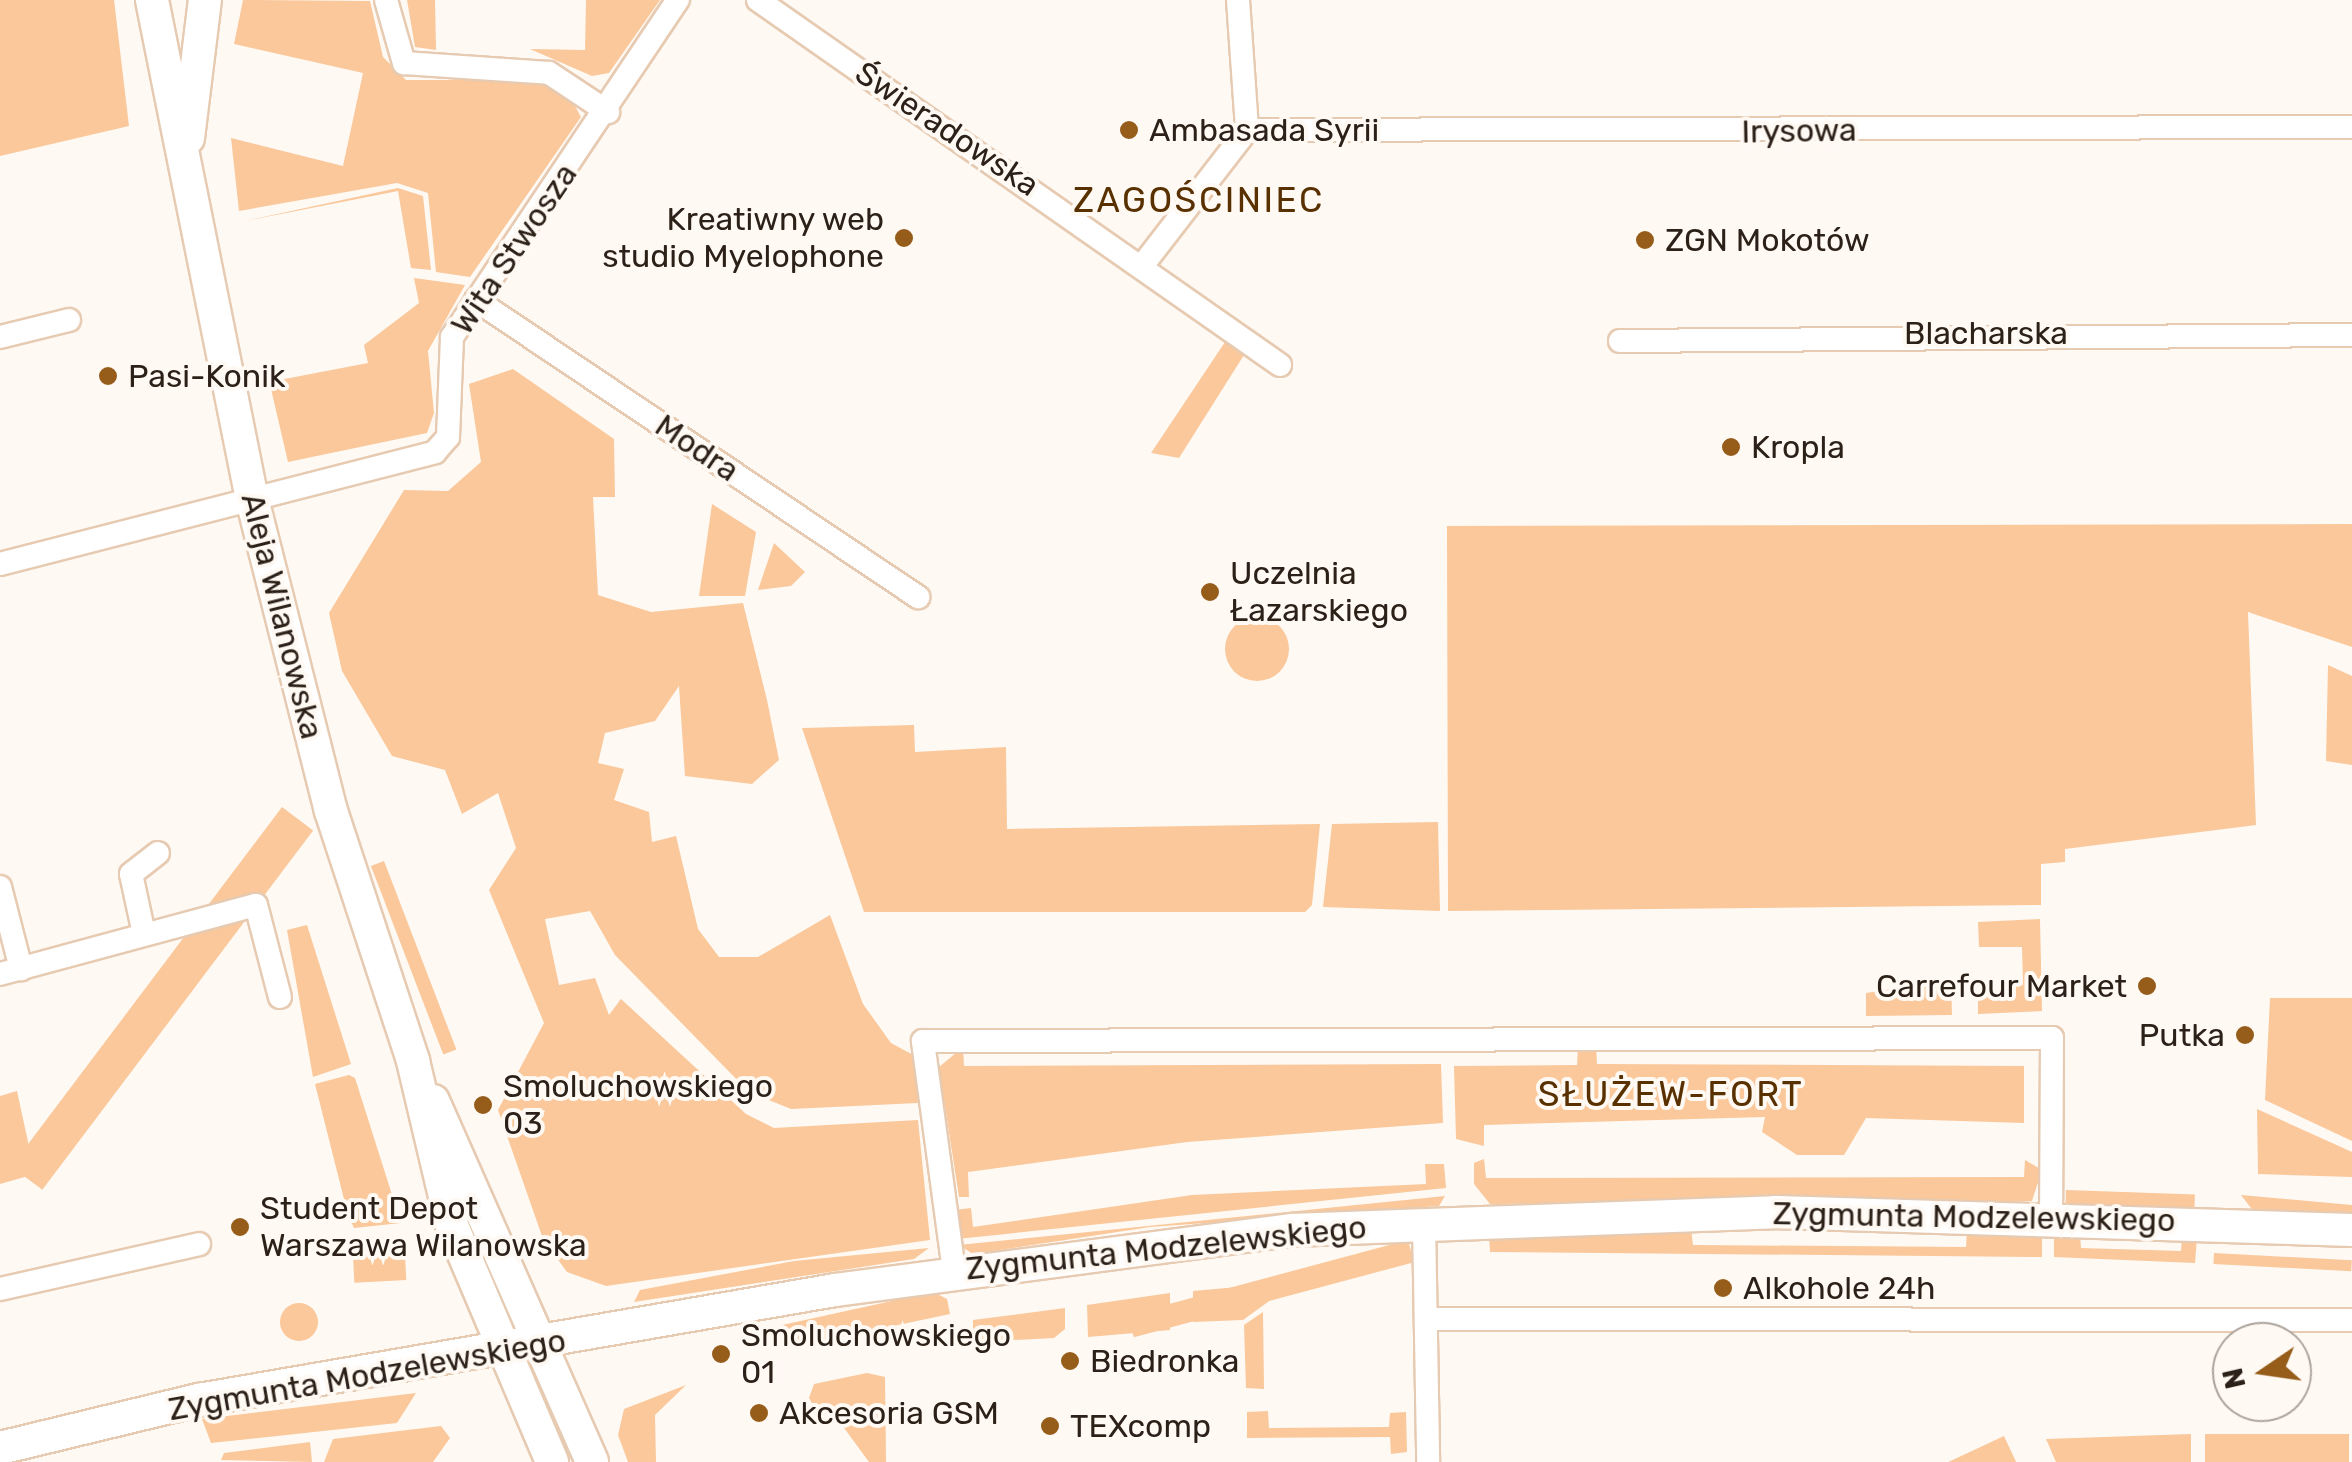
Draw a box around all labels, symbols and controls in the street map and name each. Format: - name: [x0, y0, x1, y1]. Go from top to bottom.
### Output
- street label: Świeradowska: [848, 53, 1046, 205]
- place label: Ambasada Syrii: [1149, 111, 1379, 149]
- street label: Irysowa: [1741, 111, 1857, 151]
- marker: Ambasada Syrii: [1118, 119, 1140, 141]
- street label: Wita Stwosza: [443, 156, 585, 342]
- district label: ZAGOŚCINIEC: [1073, 179, 1325, 221]
- place label: Kreatiwny web studio Myelophone: [602, 201, 884, 276]
- place label: ZGN Mokotów: [1665, 221, 1870, 259]
- marker: Kreatiwny web studio Myelophone: [893, 227, 915, 249]
- marker: ZGN Mokotów: [1634, 229, 1656, 251]
- street label: Blacharska: [1904, 314, 2068, 352]
- place label: Pasi-Konik: [128, 357, 286, 395]
- marker: Pasi-Konik: [97, 365, 119, 387]
- street label: Modra: [648, 406, 746, 490]
- place label: Kropla: [1751, 428, 1845, 466]
- marker: Kropla: [1720, 436, 1742, 458]
- street label: Aleja Wilanowska: [233, 489, 331, 743]
- place label: Uczelnia Łazarskiego: [1230, 555, 1408, 630]
- marker: Uczelnia Łazarskiego: [1199, 581, 1221, 603]
- place label: Carrefour Market: [1875, 967, 2127, 1005]
- marker: Carrefour Market: [2136, 975, 2158, 997]
- place label: Putka: [2139, 1016, 2225, 1054]
- marker: Putka: [2234, 1024, 2256, 1046]
- place label: Smoluchowskiego 03: [503, 1068, 773, 1143]
- district label: SŁUŻEW-FORT: [1538, 1073, 1804, 1115]
- marker: Smoluchowskiego 03: [472, 1094, 494, 1116]
- place label: Student Depot Warszawa Wilanowska: [260, 1190, 587, 1265]
- street label: Zygmunta Modzelewskiego: [1772, 1194, 2176, 1240]
- street label: Zygmunta Modzelewskiego: [964, 1208, 1368, 1288]
- marker: Student Depot Warszawa Wilanowska: [229, 1216, 251, 1238]
- place label: Alkohole 24h: [1743, 1269, 1936, 1307]
- marker: Alkohole 24h: [1712, 1277, 1734, 1299]
- place label: Smoluchowskiego 01: [741, 1317, 1011, 1392]
- street label: Zygmunta Modzelewskiego: [165, 1321, 569, 1429]
- north arrow: [2212, 1322, 2312, 1422]
- place label: Biedronka: [1090, 1342, 1240, 1380]
- marker: Smoluchowskiego 01: [710, 1343, 732, 1365]
- marker: Biedronka: [1059, 1350, 1081, 1372]
- text: N: [2216, 1365, 2253, 1392]
- place label: Akcesoria GSM: [779, 1394, 999, 1432]
- marker: Akcesoria GSM: [748, 1402, 770, 1424]
- place label: TEXcomp: [1070, 1407, 1211, 1445]
- marker: TEXcomp: [1039, 1415, 1061, 1437]

